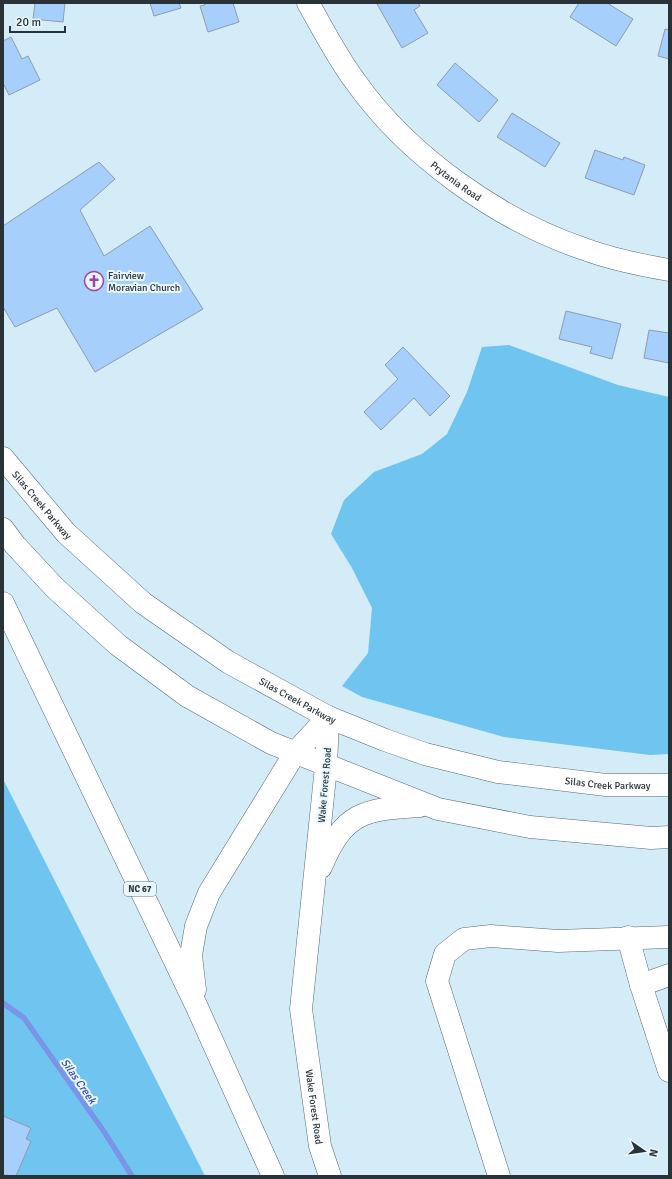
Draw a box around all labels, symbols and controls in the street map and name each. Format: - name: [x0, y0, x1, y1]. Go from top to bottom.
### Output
- scale bar: [10, 8, 65, 34]
- text: 20 m: [16, 15, 41, 30]
- street label: Prytania Road: [428, 159, 483, 204]
- church icon: Fairview Moravian Church: [83, 270, 105, 292]
- place label: Fairview Moravian Church: [108, 270, 180, 294]
- street label: Silas Creek Parkway: [9, 469, 74, 542]
- street label: Silas Creek Parkway: [257, 675, 338, 727]
- street label: Wake Forest Road: [316, 747, 334, 823]
- street label: Silas Creek Parkway: [564, 775, 651, 792]
- road number: NC 67: [124, 882, 156, 896]
- water label: Silas Creek: [58, 1056, 100, 1108]
- street label: Wake Forest Road: [302, 1069, 325, 1145]
- north arrow: [624, 1131, 664, 1171]
- text: N: [646, 1148, 660, 1158]

